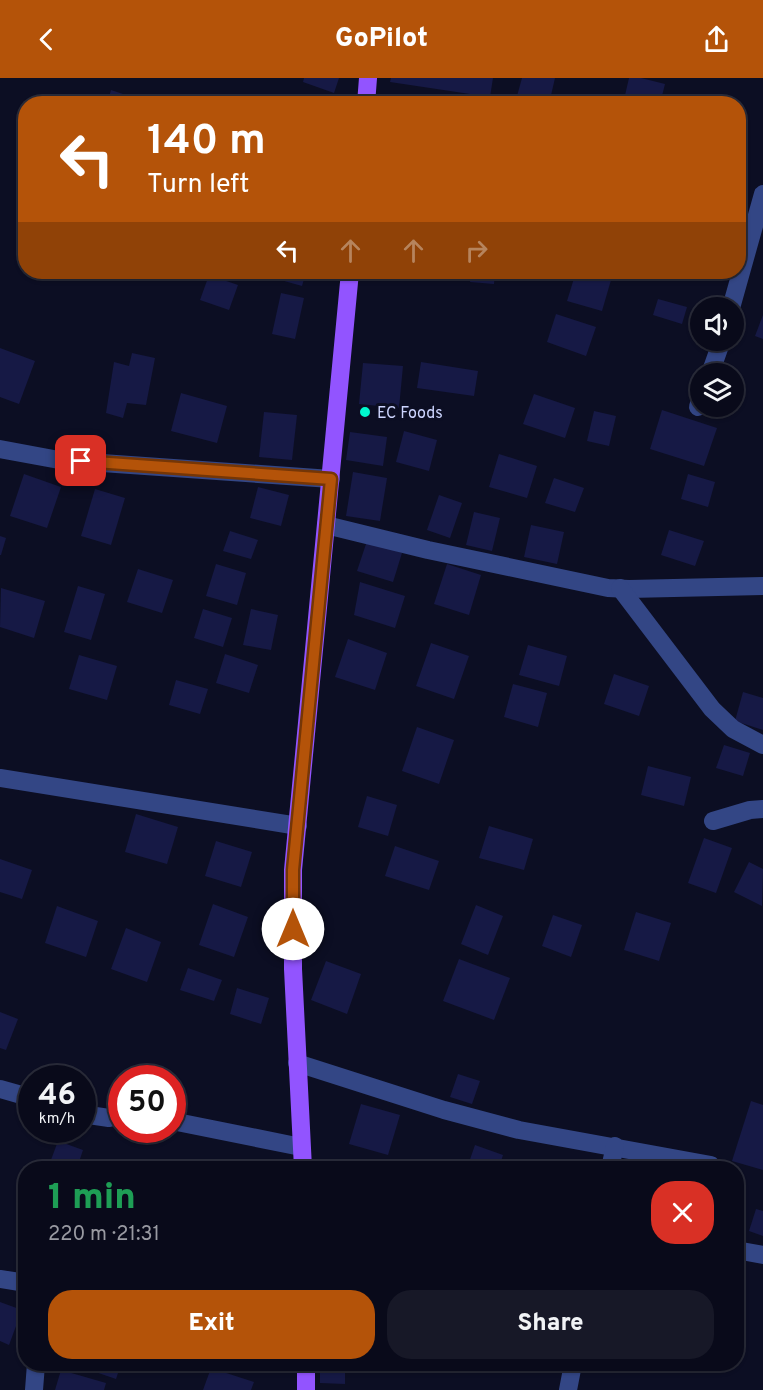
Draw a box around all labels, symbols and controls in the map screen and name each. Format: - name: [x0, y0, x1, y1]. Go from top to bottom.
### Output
- text: GoPilot: [335, 22, 428, 56]
- icon: back: [30, 23, 63, 56]
- icon: share: [700, 23, 733, 56]
- text: 140 m: [147, 116, 266, 169]
- icon: left: [48, 120, 126, 198]
- text: Turn left: [147, 168, 249, 202]
- icon: left: [271, 234, 304, 267]
- icon: ahead: [334, 234, 367, 267]
- icon: ahead: [397, 234, 430, 267]
- icon: right: [460, 234, 493, 267]
- map controls: [690, 297, 744, 417]
- button: sound: [690, 297, 744, 351]
- button: layers: [690, 363, 744, 417]
- place label: EC Foods: [377, 404, 443, 424]
- marker: EC Foods: [358, 405, 372, 419]
- pin: [55, 435, 106, 486]
- icon: arrive: [64, 444, 97, 477]
- position arrow: [261, 897, 325, 961]
- speed limit sign: 50: [108, 1065, 186, 1143]
- text: 46: [38, 1078, 76, 1115]
- text: km/h: [39, 1110, 75, 1129]
- text: 1 min: [48, 1176, 136, 1222]
- button: close: [651, 1181, 714, 1244]
- text: 220 m · 21:31: [48, 1222, 160, 1248]
- button: Exit: [48, 1290, 375, 1359]
- button: Share: [387, 1290, 714, 1359]

